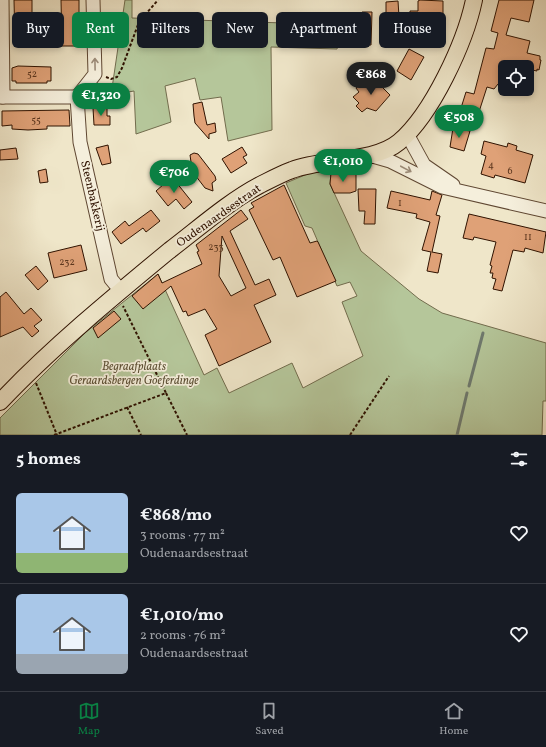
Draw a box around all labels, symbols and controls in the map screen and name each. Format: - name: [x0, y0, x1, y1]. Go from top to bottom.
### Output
- chip: Buy: [12, 12, 64, 48]
- chip: Rent: [72, 12, 129, 48]
- chip: Filters: [137, 12, 204, 48]
- chip: New: [212, 12, 268, 48]
- chip: Apartment: [276, 12, 371, 48]
- chip: House: [379, 12, 446, 48]
- one-way arrow: [91, 58, 99, 71]
- map controls: [498, 60, 534, 96]
- button: locate: [498, 60, 534, 96]
- pin: €868: [347, 62, 395, 96]
- text: €868: [356, 66, 386, 84]
- house number: 52: [27, 67, 37, 81]
- pin: €1,320: [68, 83, 134, 117]
- text: €1,320: [81, 87, 121, 105]
- pin: €508: [435, 105, 483, 139]
- text: €508: [444, 109, 474, 127]
- house number: 55: [31, 113, 41, 127]
- pin: €1,010: [310, 149, 376, 183]
- text: €1,010: [323, 153, 363, 171]
- house number: 4: [488, 158, 494, 172]
- street label: Steenbakkerij: [76, 159, 108, 233]
- pin: €706: [150, 160, 198, 194]
- text: €706: [159, 164, 189, 182]
- house number: 6: [507, 164, 513, 178]
- one-way arrow: [400, 166, 412, 173]
- street label: Oudenaardsestraat: [173, 181, 265, 251]
- house number: 1: [398, 196, 402, 210]
- house number: 11: [524, 230, 532, 244]
- house number: 233: [208, 240, 224, 254]
- house number: 232: [59, 255, 75, 269]
- park label: Begraafplaats Geraardsbergen Goeferdinge: [69, 359, 199, 389]
- text: 5 homes: [16, 448, 81, 471]
- icon: filters: [508, 448, 530, 470]
- text: €868/mo: [140, 504, 212, 527]
- icon: home: [48, 509, 96, 557]
- icon: heart: [508, 522, 530, 544]
- text: 3 rooms · 77 m²: [140, 527, 225, 545]
- text: Oudenaardsestraat: [140, 545, 248, 563]
- text: €1,010/mo: [140, 604, 223, 627]
- icon: home: [48, 610, 96, 658]
- icon: heart: [508, 623, 530, 645]
- text: 2 rooms · 76 m²: [140, 627, 225, 645]
- text: Oudenaardsestraat: [140, 645, 248, 663]
- tab: Map: [78, 700, 100, 739]
- tab: Saved: [255, 700, 284, 739]
- tab: Home: [439, 700, 468, 739]

